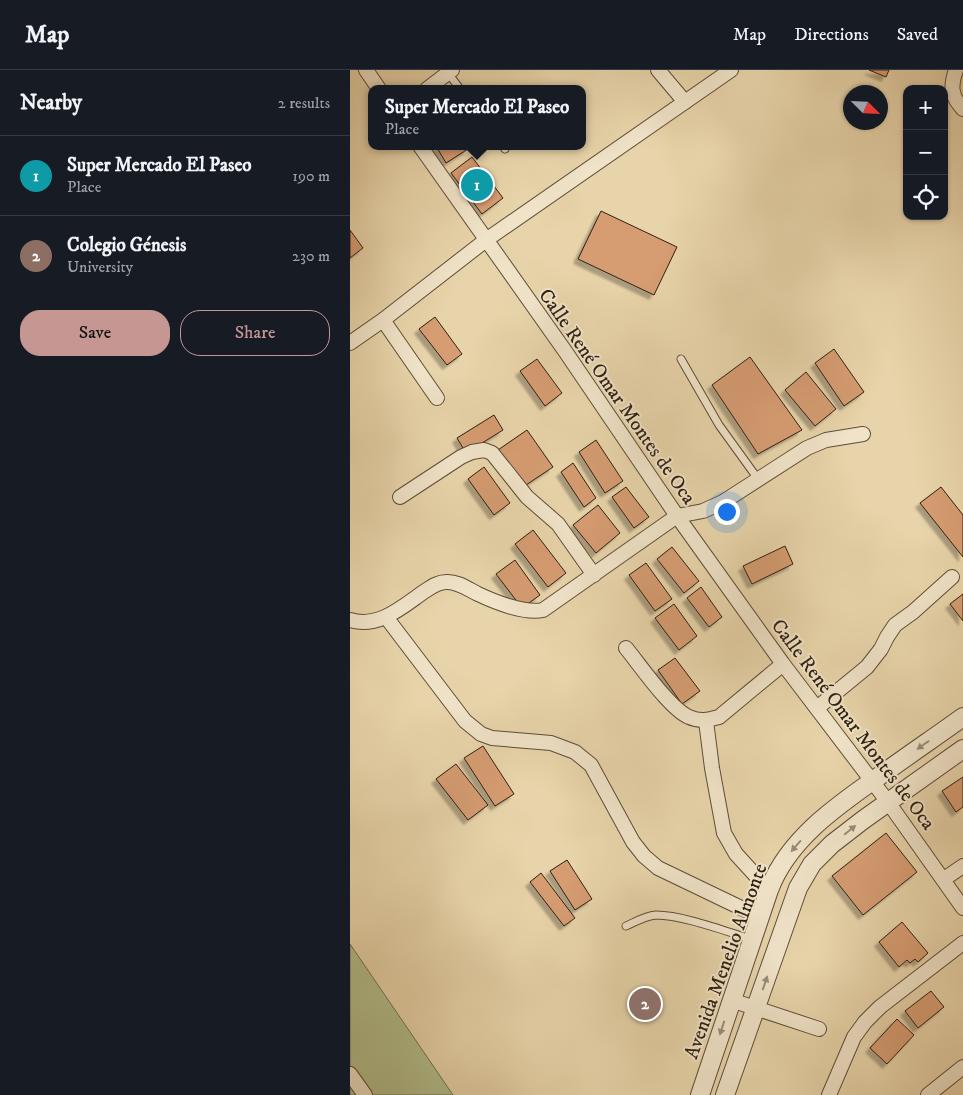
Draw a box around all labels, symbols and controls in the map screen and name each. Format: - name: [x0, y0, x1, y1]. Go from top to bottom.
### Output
- text: Map: [25, 20, 69, 50]
- text: Map: [733, 24, 766, 46]
- text: Directions: [794, 24, 869, 46]
- text: Saved: [897, 24, 938, 46]
- popup: [368, 85, 586, 150]
- north arrow: [843, 85, 888, 130]
- map controls: [903, 85, 948, 220]
- button: +: [903, 85, 948, 130]
- text: Nearby: [20, 90, 82, 116]
- text: 2 results: [278, 93, 330, 113]
- text: Super Mercado El Paseo: [385, 96, 569, 119]
- text: Place: [385, 119, 419, 139]
- button: −: [903, 130, 948, 175]
- text: Super Mercado El Paseo: [67, 154, 252, 177]
- text: 1: [33, 166, 39, 186]
- text: 190 m: [292, 166, 330, 186]
- pin: 1: [461, 166, 493, 204]
- button: locate: [903, 175, 948, 220]
- text: Place: [67, 177, 101, 197]
- text: Colegio Génesis: [67, 234, 186, 257]
- text: 2: [32, 246, 40, 266]
- text: 230 m: [292, 246, 330, 266]
- text: University: [67, 257, 133, 277]
- street label: Calle René Omar Montes de Oca: [533, 284, 701, 510]
- button: Save: [20, 310, 170, 356]
- button: Share: [180, 310, 330, 356]
- your location: [714, 499, 740, 525]
- street label: Calle René Omar Montes de Oca: [765, 614, 941, 836]
- one-way arrow: [916, 740, 930, 750]
- one-way arrow: [844, 824, 857, 835]
- one-way arrow: [791, 839, 802, 852]
- street label: Avenida Menelio Almonte: [679, 860, 773, 1063]
- one-way arrow: [761, 975, 769, 990]
- pin: 2: [629, 985, 661, 1023]
- one-way arrow: [718, 1020, 725, 1035]

